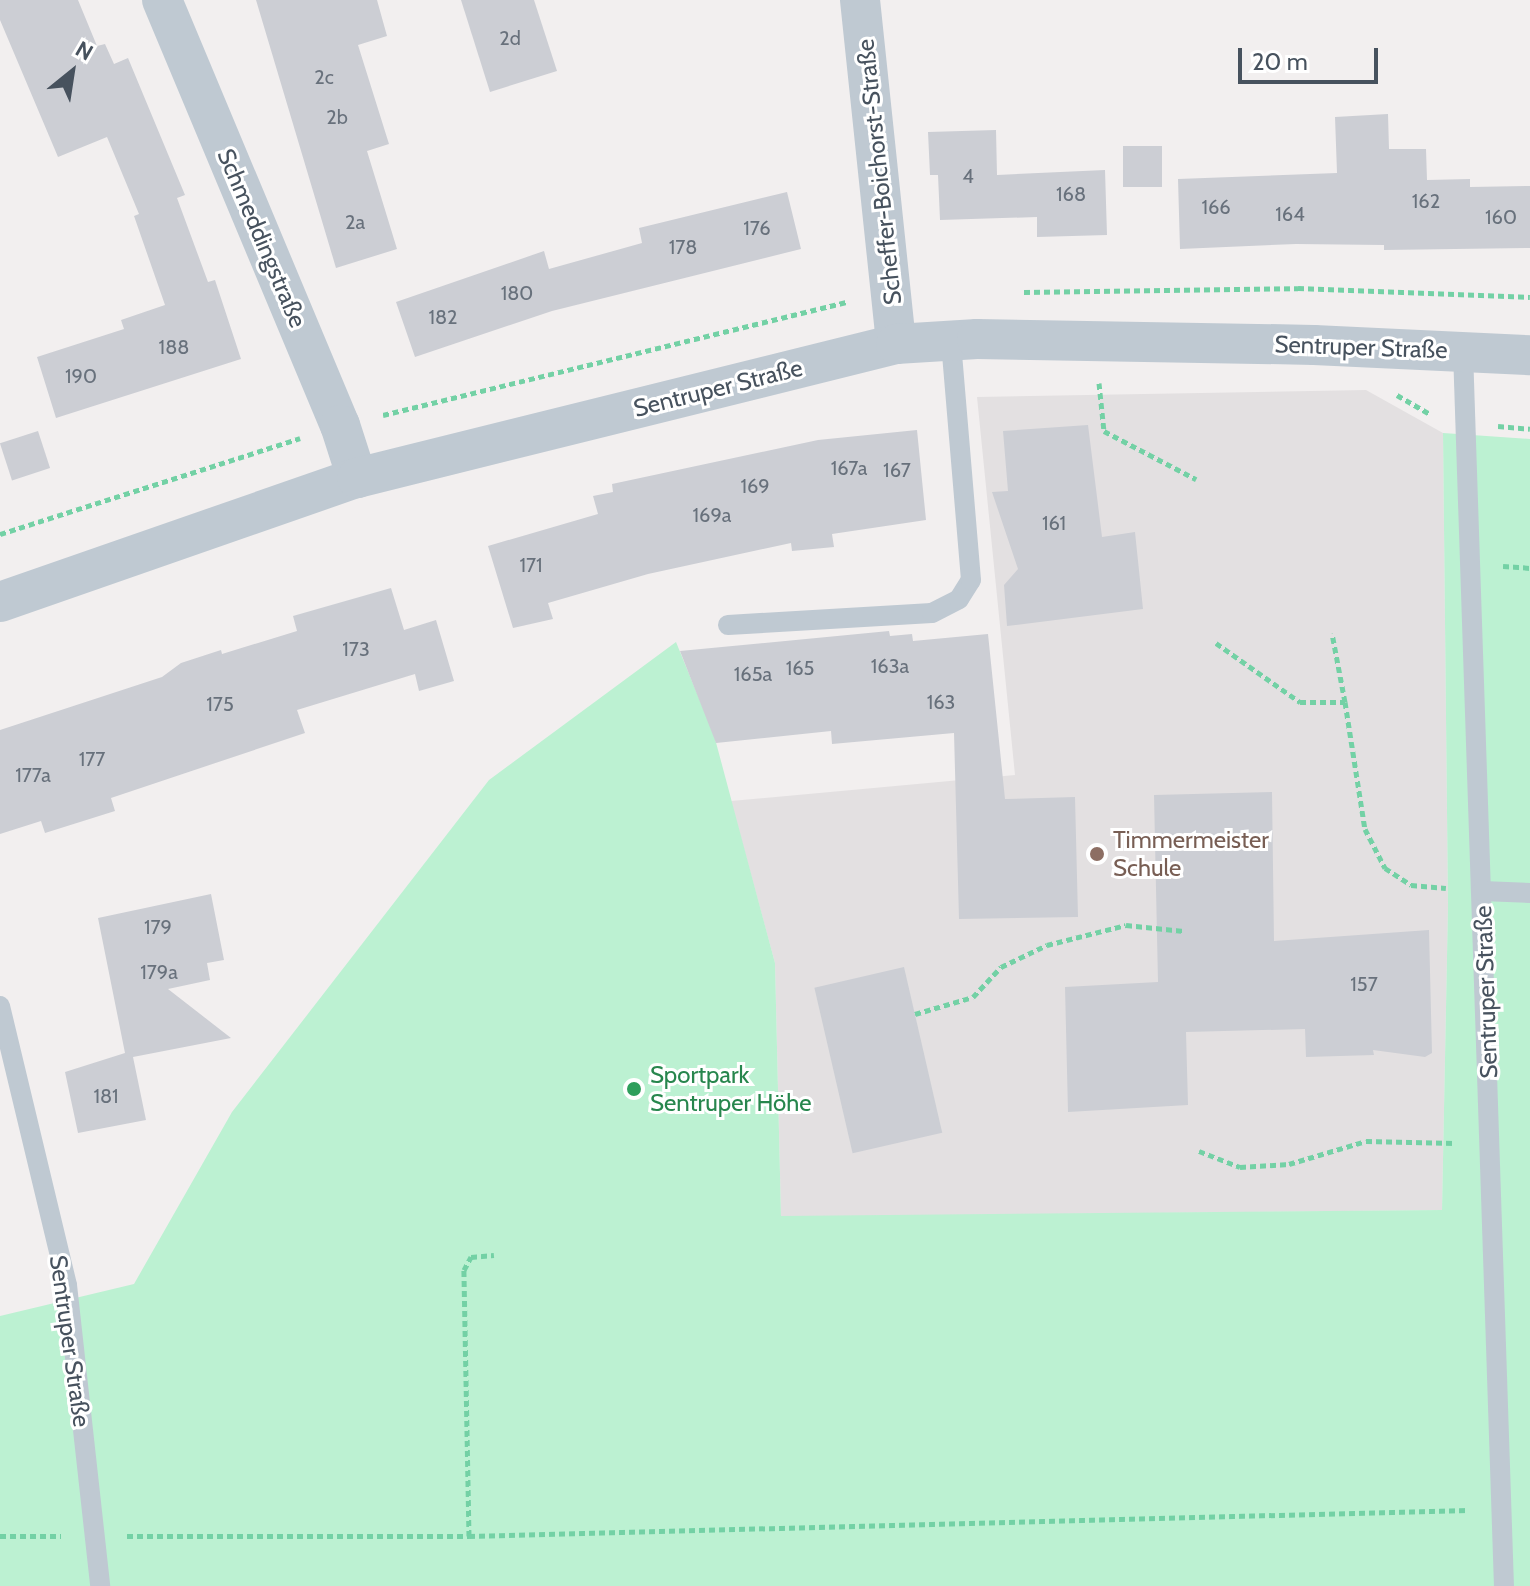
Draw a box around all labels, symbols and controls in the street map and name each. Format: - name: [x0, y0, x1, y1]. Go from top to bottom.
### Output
- house number: 2d: [499, 26, 521, 50]
- north arrow: [32, 32, 112, 112]
- scale bar: [1242, 32, 1382, 82]
- text: N: [71, 35, 98, 66]
- street label: Scheffer-Boichorst-Straße: [851, 38, 907, 306]
- text: 20 m: [1252, 47, 1308, 76]
- house number: 2c: [314, 65, 334, 89]
- house number: 2b: [326, 105, 348, 129]
- street label: Schmeddingstraße: [211, 144, 313, 332]
- house number: 4: [962, 164, 974, 188]
- house number: 168: [1056, 182, 1086, 206]
- house number: 162: [1412, 189, 1440, 213]
- house number: 166: [1201, 195, 1231, 219]
- house number: 164: [1275, 202, 1305, 226]
- house number: 160: [1485, 205, 1517, 229]
- house number: 2a: [345, 210, 365, 234]
- house number: 176: [743, 216, 771, 240]
- house number: 178: [669, 235, 697, 259]
- house number: 180: [501, 281, 533, 305]
- house number: 182: [428, 305, 458, 329]
- street label: Sentruper Straße: [1274, 330, 1448, 364]
- house number: 188: [159, 335, 189, 359]
- street label: Sentruper Straße: [631, 353, 805, 423]
- house number: 190: [65, 364, 97, 388]
- house number: 167a: [831, 456, 867, 480]
- house number: 167: [883, 458, 911, 482]
- house number: 169: [740, 474, 770, 498]
- house number: 169a: [693, 503, 731, 527]
- house number: 161: [1042, 511, 1066, 535]
- house number: 171: [519, 553, 543, 577]
- house number: 173: [342, 637, 370, 661]
- house number: 163a: [871, 654, 909, 678]
- house number: 165: [786, 656, 814, 680]
- house number: 165a: [734, 662, 772, 686]
- house number: 163: [927, 690, 955, 714]
- house number: 175: [206, 692, 234, 716]
- house number: 177: [79, 747, 105, 771]
- house number: 177a: [15, 763, 51, 787]
- place label: Timmermeister Schule: [1113, 826, 1269, 882]
- marker: Timmermeister Schule: [1088, 845, 1106, 863]
- street label: Sentruper Straße: [1469, 905, 1503, 1079]
- house number: 179: [144, 915, 172, 939]
- house number: 179a: [140, 960, 178, 984]
- house number: 157: [1350, 972, 1378, 996]
- place label: Sportpark Sentruper Höhe: [650, 1061, 812, 1117]
- marker: Sportpark Sentruper Höhe: [625, 1080, 643, 1098]
- house number: 181: [93, 1084, 119, 1108]
- street label: Sentruper Straße: [44, 1253, 96, 1429]

